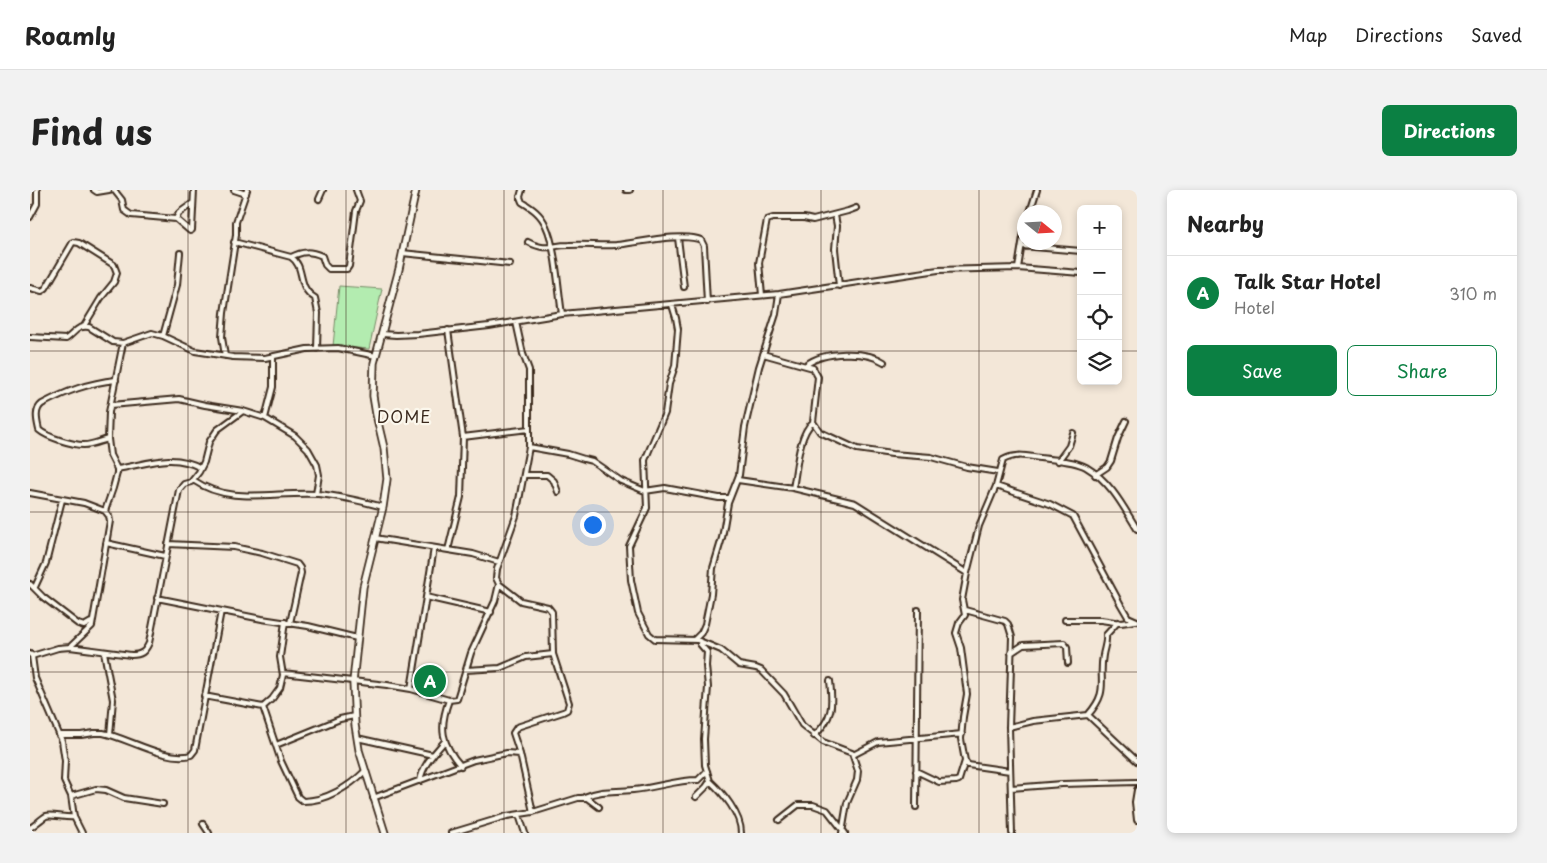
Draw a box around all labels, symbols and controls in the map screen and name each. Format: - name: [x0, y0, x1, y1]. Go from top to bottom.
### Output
- text: Roamly: [25, 17, 116, 53]
- text: Map: [1289, 21, 1327, 48]
- text: Directions: [1355, 21, 1443, 48]
- text: Saved: [1471, 21, 1522, 48]
- text: Find us: [30, 104, 152, 157]
- button: Directions: [1382, 105, 1517, 156]
- north arrow: [1017, 205, 1062, 250]
- map controls: [1077, 205, 1122, 385]
- button: +: [1077, 205, 1122, 250]
- text: Nearby: [1187, 207, 1264, 239]
- button: −: [1077, 250, 1122, 295]
- text: Talk Star Hotel: [1234, 267, 1381, 295]
- text: A: [1197, 281, 1209, 305]
- text: 310 m: [1449, 281, 1497, 305]
- button: locate: [1077, 295, 1122, 340]
- text: Hotel: [1234, 295, 1275, 319]
- button: layers: [1077, 340, 1122, 385]
- button: Save: [1187, 345, 1337, 396]
- button: Share: [1347, 345, 1497, 396]
- district label: DOME: [377, 404, 431, 428]
- your location: [580, 512, 606, 538]
- pin: A: [414, 662, 446, 700]

